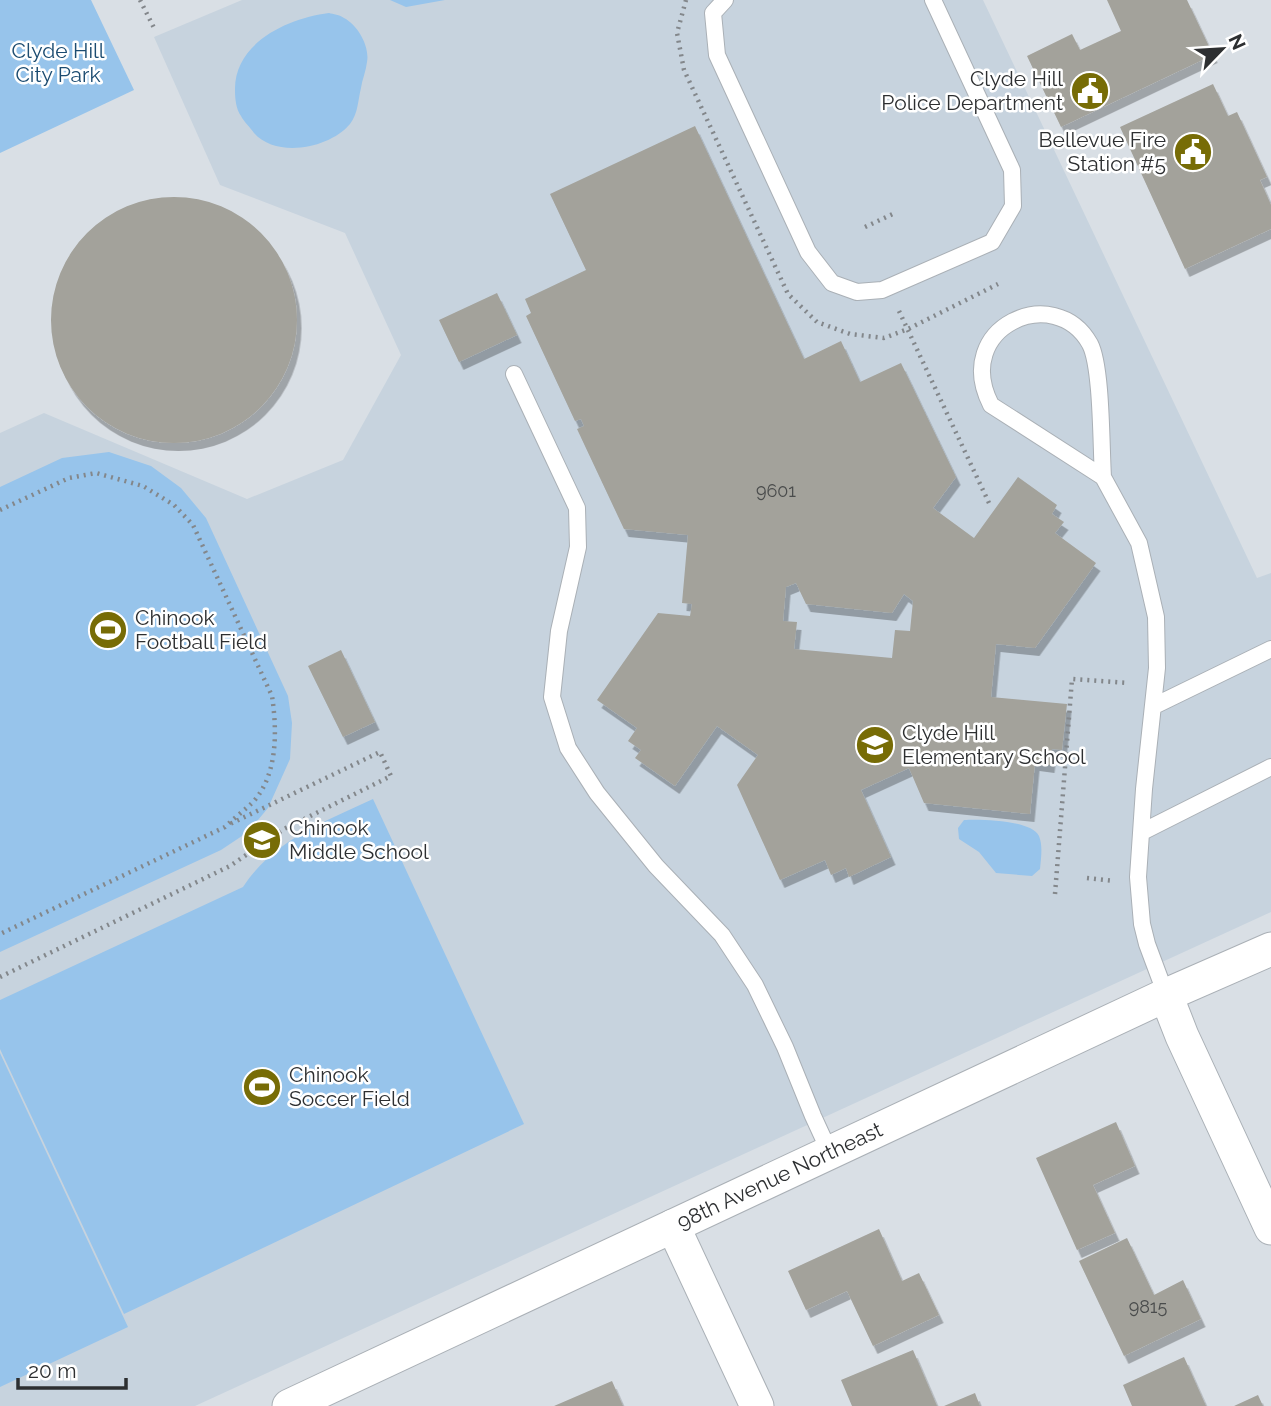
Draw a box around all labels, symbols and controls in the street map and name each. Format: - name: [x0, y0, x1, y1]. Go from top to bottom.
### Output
- north arrow: [1187, 14, 1257, 84]
- text: N: [1224, 31, 1250, 53]
- park label: Clyde Hill City Park: [11, 38, 105, 87]
- place label: Clyde Hill Police Department: [881, 66, 1063, 115]
- public building icon: Clyde Hill Police Department: [1069, 70, 1111, 112]
- place label: Bellevue Fire Station #5: [1039, 127, 1166, 176]
- public building icon: Bellevue Fire Station #5: [1172, 131, 1214, 173]
- house number: 9601: [756, 480, 796, 501]
- place label: Chinook Football Field: [135, 605, 267, 654]
- sports icon: Chinook Football Field: [87, 609, 129, 651]
- place label: Clyde Hill Elementary School: [902, 720, 1086, 769]
- school or university icon: Clyde Hill Elementary School: [854, 724, 896, 766]
- place label: Chinook Middle School: [289, 815, 429, 864]
- school or university icon: Chinook Middle School: [241, 819, 283, 861]
- place label: Chinook Soccer Field: [289, 1062, 410, 1111]
- sports icon: Chinook Soccer Field: [241, 1066, 283, 1108]
- street label: 98th Avenue Northeast: [673, 1117, 886, 1234]
- house number: 9815: [1129, 1296, 1168, 1317]
- scale bar: [18, 1346, 126, 1390]
- text: 20 m: [28, 1358, 76, 1383]

